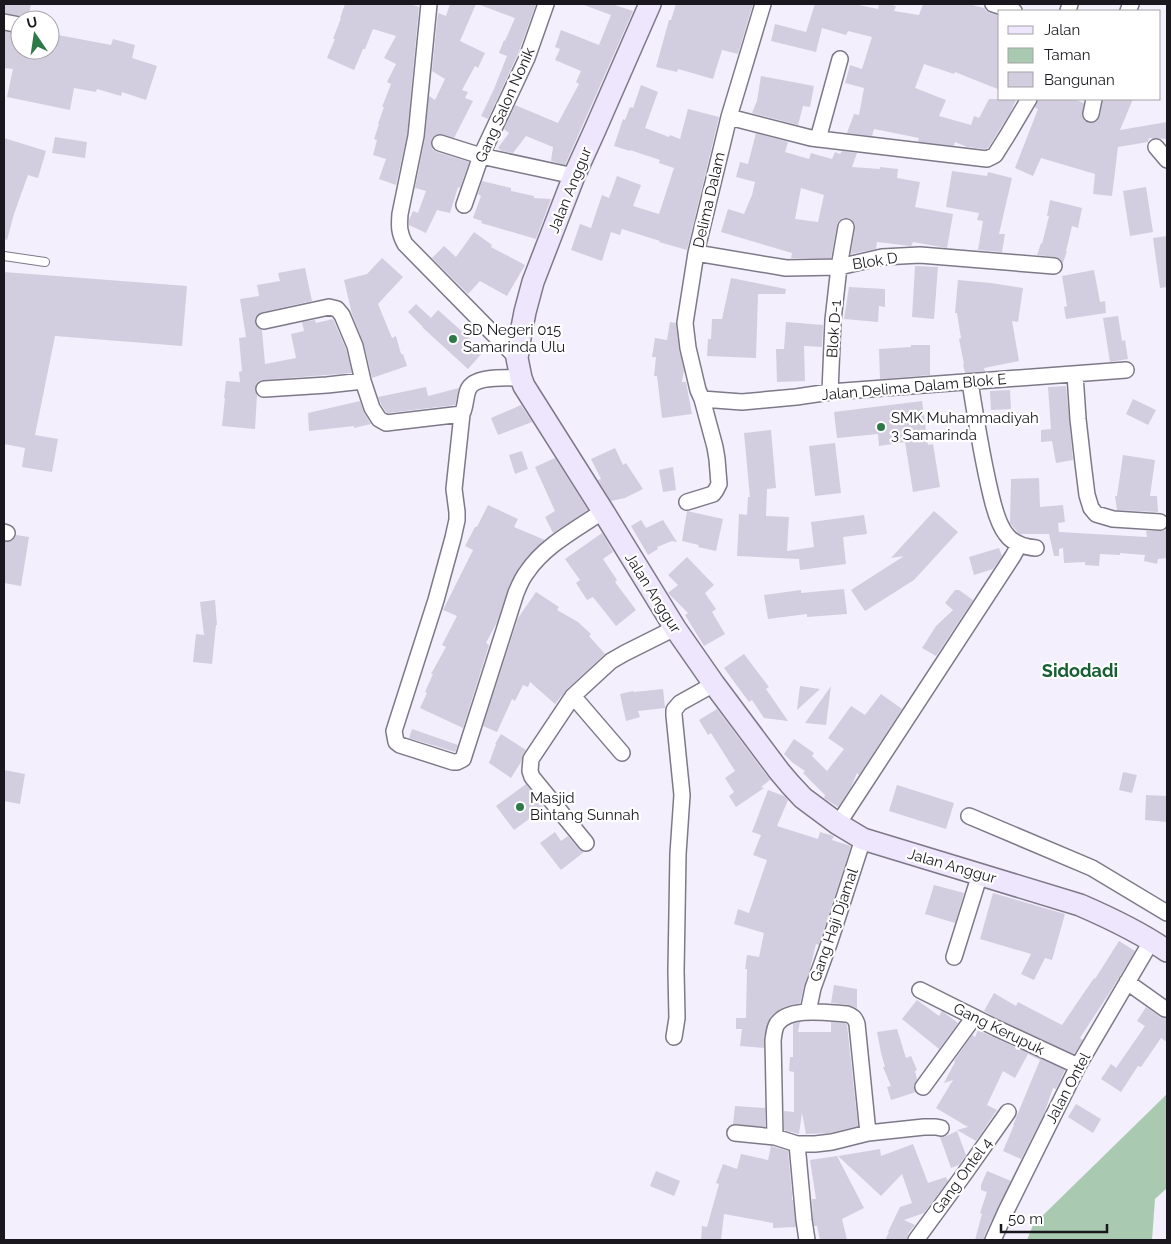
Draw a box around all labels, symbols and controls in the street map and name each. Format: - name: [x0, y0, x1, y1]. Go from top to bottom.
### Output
- north arrow: [10, 10, 60, 60]
- legend: [998, 10, 1161, 100]
- text: U: [25, 13, 39, 31]
- text: Jalan: [1044, 21, 1080, 39]
- street label: Gang Salon Nonik: [472, 45, 538, 165]
- text: Taman: [1044, 46, 1090, 64]
- text: Bangunan: [1044, 71, 1115, 89]
- street label: Jalan Anggur: [545, 144, 596, 236]
- street label: Delima Dalam: [689, 150, 729, 250]
- street label: Blok D: [851, 249, 899, 273]
- street label: Blok D-1: [823, 299, 845, 359]
- place label: SD Negeri 015 Samarinda Ulu: [463, 321, 565, 356]
- marker: SD Negeri 015 Samarinda Ulu: [447, 333, 459, 345]
- street label: Jalan Delima Dalam Blok E: [821, 370, 1007, 404]
- place label: SMK Muhammadiyah 3 Samarinda: [891, 409, 1039, 444]
- marker: SMK Muhammadiyah 3 Samarinda: [875, 421, 887, 433]
- street label: Jalan Anggur: [621, 550, 685, 637]
- district label: Sidodadi: [1042, 660, 1118, 681]
- place label: Masjid Bintang Sunnah: [530, 789, 639, 824]
- marker: Masjid Bintang Sunnah: [514, 801, 526, 813]
- street label: Jalan Anggur: [906, 845, 999, 887]
- street label: Gang Haji Djamal: [806, 865, 862, 984]
- street label: Gang Kerupuk: [951, 999, 1047, 1059]
- street label: Jalan Ontel: [1042, 1049, 1095, 1127]
- street label: Gang Ontel 4: [928, 1134, 996, 1218]
- scale bar: [1001, 1202, 1107, 1234]
- text: 50 m: [1008, 1210, 1043, 1228]

